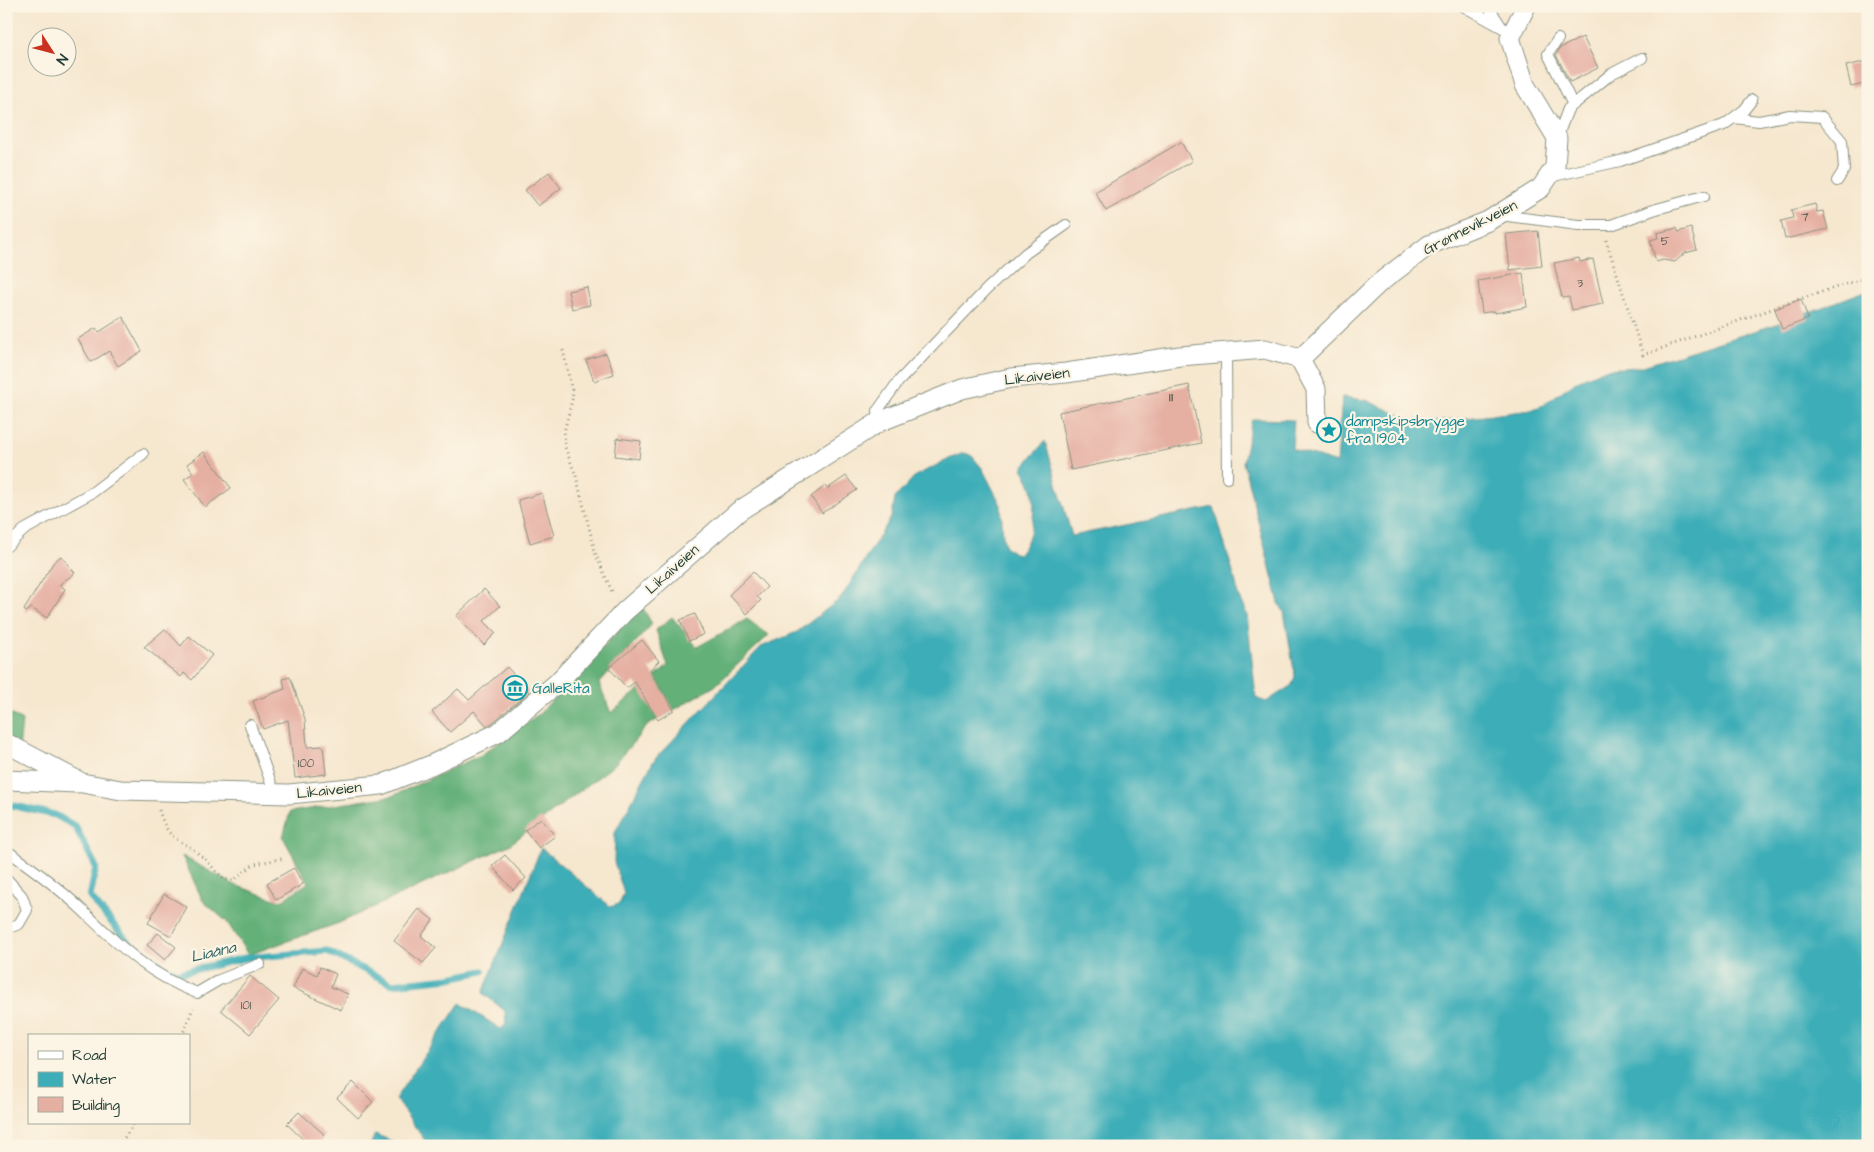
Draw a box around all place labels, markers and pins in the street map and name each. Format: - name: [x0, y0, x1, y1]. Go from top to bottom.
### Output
- place label: dampskipsbrygge fra 1904: [1346, 411, 1465, 449]
- place icon: dampskipsbrygge fra 1904: [1316, 417, 1342, 443]
- museum icon: GalleRita: [502, 675, 528, 701]
- place label: GalleRita: [532, 678, 590, 699]

